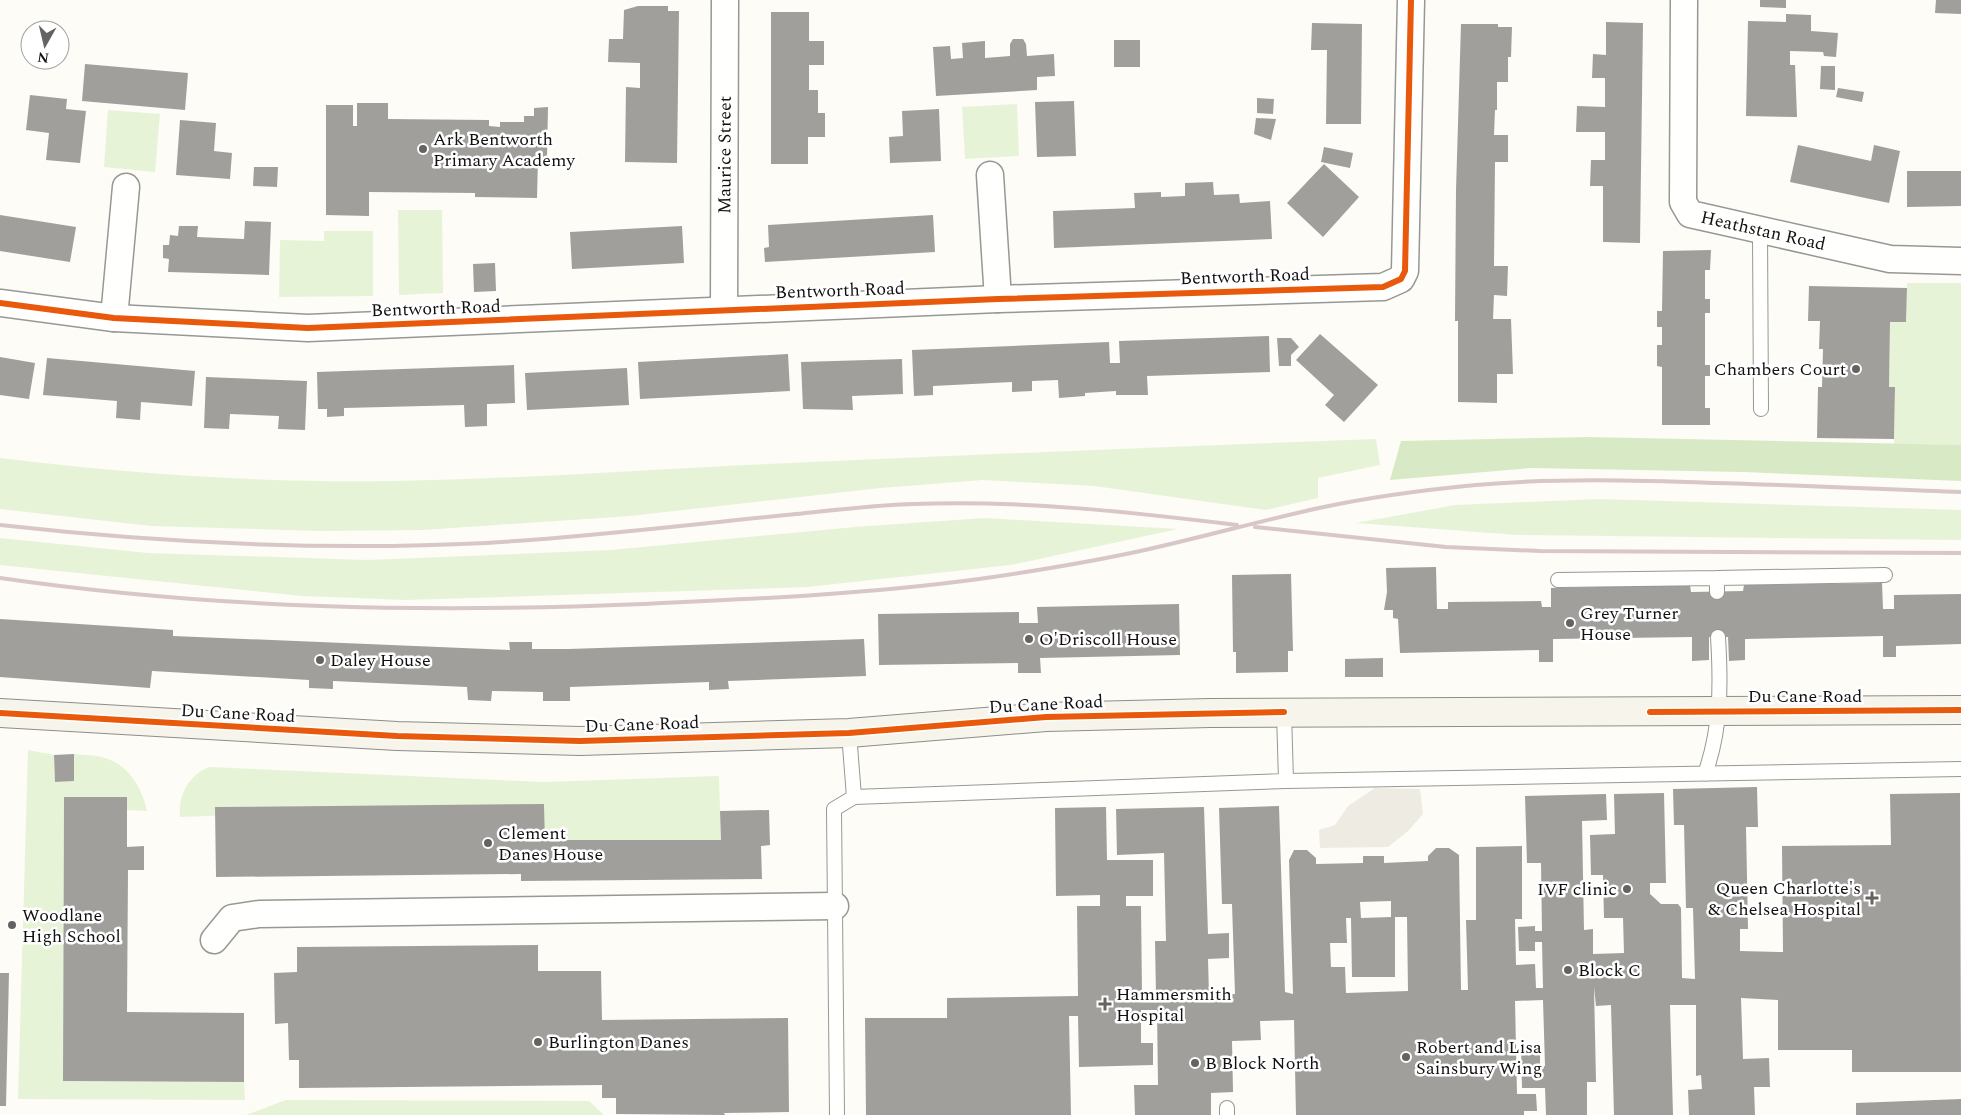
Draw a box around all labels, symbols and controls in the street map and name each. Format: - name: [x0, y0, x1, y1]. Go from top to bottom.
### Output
- north arrow: [20, 20, 70, 70]
- text: N: [36, 46, 50, 69]
- street label: Maurice Street: [711, 96, 739, 214]
- place label: Ark Bentworth Primary Academy: [433, 126, 576, 174]
- marker: Ark Bentworth Primary Academy: [417, 143, 429, 155]
- street label: Heathstan Road: [1698, 204, 1828, 258]
- street label: Bentworth Road: [1180, 261, 1310, 292]
- street label: Bentworth Road: [775, 275, 905, 306]
- street label: Bentworth Road: [371, 293, 501, 324]
- place label: Chambers Court: [1714, 356, 1846, 383]
- marker: Chambers Court: [1850, 363, 1862, 375]
- place label: Grey Turner House: [1580, 600, 1678, 648]
- marker: Grey Turner House: [1564, 617, 1576, 629]
- place label: O'Driscoll House: [1039, 626, 1177, 653]
- marker: O'Driscoll House: [1023, 633, 1035, 645]
- place label: Daley House: [330, 647, 431, 674]
- marker: Daley House: [314, 654, 326, 666]
- street label: Du Cane Road: [1748, 683, 1862, 710]
- street label: Du Cane Road: [988, 688, 1104, 721]
- street label: Du Cane Road: [180, 697, 296, 730]
- street label: Du Cane Road: [584, 709, 700, 740]
- place label: Clement Danes House: [498, 820, 603, 868]
- marker: Clement Danes House: [482, 837, 494, 849]
- place label: Queen Charlotte's & Chelsea Hospital: [1708, 875, 1861, 923]
- place label: IVF clinic: [1537, 876, 1617, 903]
- marker: IVF clinic: [1621, 883, 1633, 895]
- marker: Queen Charlotte's & Chelsea Hospital: [1865, 891, 1879, 905]
- place label: Woodlane High School: [22, 902, 121, 950]
- marker: Woodlane High School: [6, 919, 18, 931]
- place label: Block C: [1578, 957, 1641, 984]
- marker: Block C: [1562, 964, 1574, 976]
- place label: Hammersmith Hospital: [1116, 981, 1232, 1029]
- marker: Hammersmith Hospital: [1098, 997, 1112, 1011]
- place label: Burlington Danes: [548, 1029, 689, 1056]
- place label: Robert and Lisa Sainsbury Wing: [1416, 1034, 1542, 1082]
- marker: Burlington Danes: [532, 1036, 544, 1048]
- place label: B Block North: [1205, 1050, 1319, 1077]
- marker: Robert and Lisa Sainsbury Wing: [1400, 1051, 1412, 1063]
- marker: B Block North: [1189, 1057, 1201, 1069]

